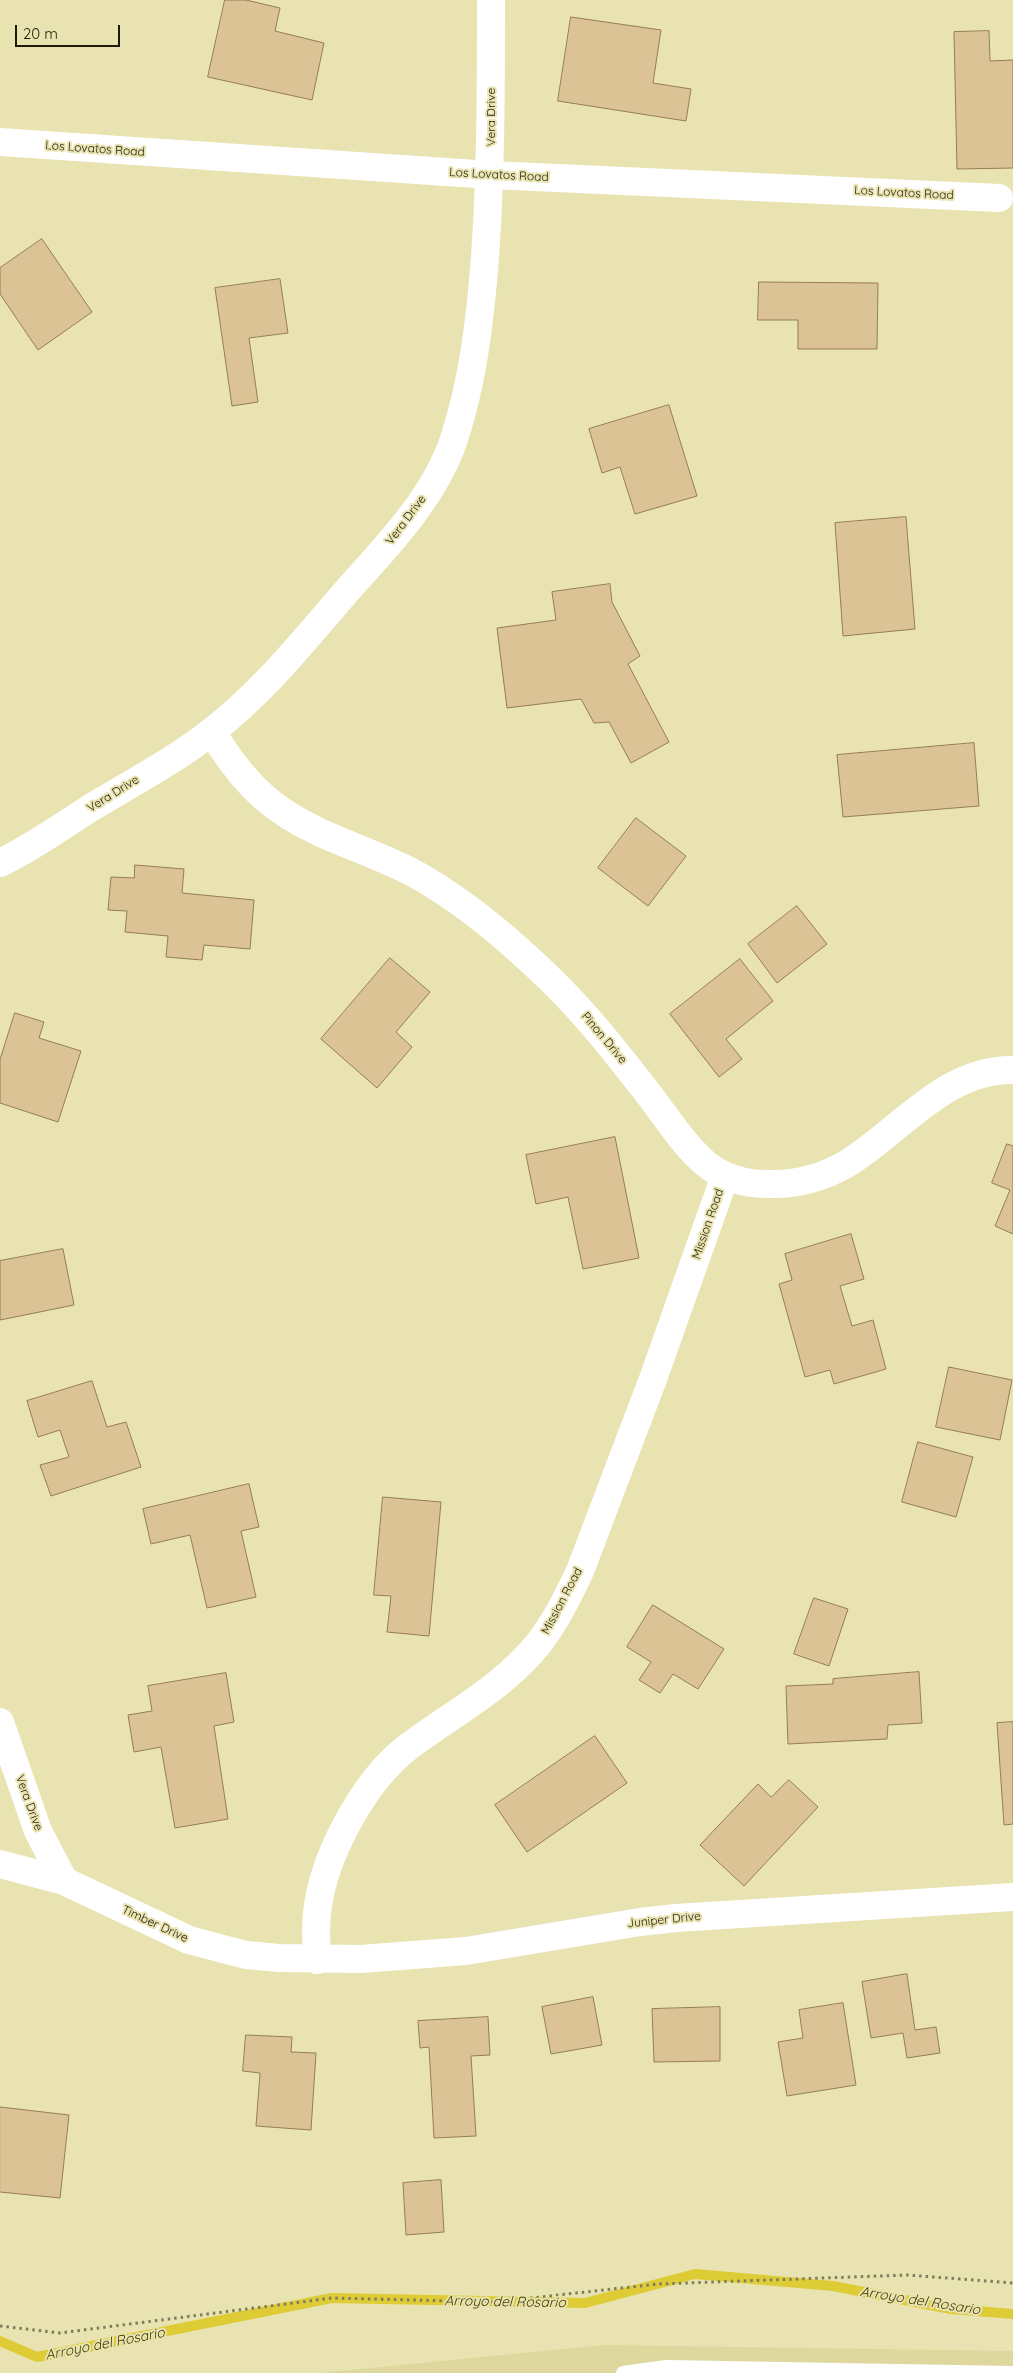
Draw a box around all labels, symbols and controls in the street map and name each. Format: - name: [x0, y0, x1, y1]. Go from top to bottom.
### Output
- scale bar: [18, 15, 122, 47]
- text: 20 m: [23, 24, 58, 43]
- street label: Vera Drive: [484, 88, 498, 146]
- street label: Los Lovatos Road: [45, 138, 145, 160]
- street label: Los Lovatos Road: [449, 165, 549, 185]
- street label: Los Lovatos Road: [854, 183, 954, 203]
- street label: Vera Drive: [383, 492, 429, 548]
- street label: Vera Drive: [84, 772, 142, 816]
- street label: Pinon Drive: [578, 1009, 630, 1067]
- street label: Mission Road: [689, 1187, 727, 1261]
- street label: Mission Road: [538, 1565, 586, 1637]
- street label: Vera Drive: [12, 1773, 46, 1833]
- street label: Timber Drive: [120, 1902, 190, 1946]
- street label: Juniper Drive: [626, 1909, 702, 1931]
- water label: Arroyo del Rosario: [859, 2283, 981, 2319]
- water label: Arroyo del Rosario: [444, 2293, 566, 2311]
- water label: Arroyo del Rosario: [44, 2324, 166, 2364]

